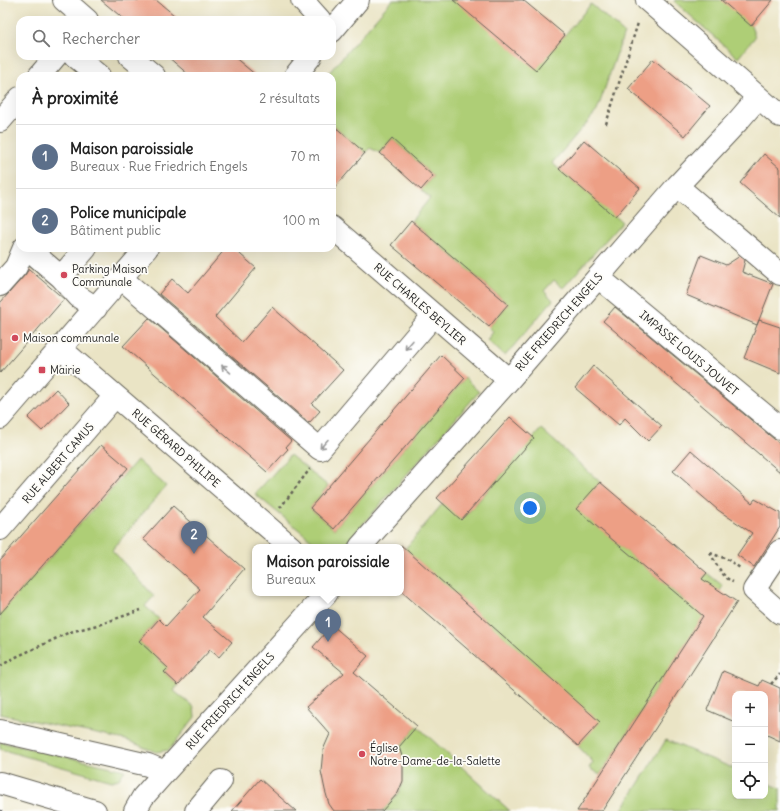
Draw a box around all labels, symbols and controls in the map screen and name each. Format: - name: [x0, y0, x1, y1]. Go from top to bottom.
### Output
- search box: [16, 16, 336, 60]
- icon: search: [30, 27, 52, 49]
- text: Rechercher: [62, 29, 140, 48]
- text: À proximité: [32, 87, 118, 109]
- text: 2 résultats: [259, 90, 320, 107]
- text: Maison paroissiale: [70, 139, 193, 158]
- text: 1: [42, 148, 48, 165]
- text: 70 m: [291, 148, 320, 165]
- text: Bureaux · Rue Friedrich Engels: [70, 158, 248, 175]
- text: Police municipale: [70, 203, 186, 222]
- text: 2: [41, 212, 49, 229]
- text: 100 m: [283, 212, 320, 229]
- text: Bâtiment public: [70, 222, 161, 239]
- street label: RUE CHARLES BEYLIER: [371, 260, 469, 348]
- place label: Parking Maison Communale: [72, 262, 147, 289]
- marker: Parking Maison Communale: [59, 270, 69, 280]
- street label: RUE FRIEDRICH ENGELS: [512, 270, 606, 374]
- street label: IMPASSE LOUIS JOUVET: [637, 308, 741, 398]
- place label: Maison communale: [23, 331, 119, 345]
- marker: Maison communale: [10, 333, 20, 343]
- one-way arrow: [404, 340, 413, 350]
- place label: Mairie: [50, 363, 81, 377]
- one-way arrow: [221, 364, 232, 373]
- marker: Mairie: [37, 365, 47, 375]
- street label: RUE GÉRARD PHILIPE: [129, 405, 224, 490]
- street label: RUE ALBERT CAMUS: [19, 420, 97, 506]
- one-way arrow: [320, 439, 329, 449]
- your location: [520, 498, 540, 518]
- pin: 2: [181, 521, 207, 554]
- popup: [252, 544, 404, 596]
- text: Maison paroissiale: [266, 552, 390, 571]
- text: Bureaux: [266, 571, 316, 588]
- pin: 1: [315, 609, 341, 642]
- street label: RUE FRIEDRICH ENGELS: [183, 650, 277, 752]
- map controls: [732, 691, 768, 799]
- button: +: [732, 691, 768, 727]
- button: −: [732, 727, 768, 763]
- place label: Église Notre-Dame-de-la-Salette: [370, 740, 501, 768]
- marker: Église Notre-Dame-de-la-Salette: [357, 749, 367, 759]
- button: locate: [732, 763, 768, 799]

